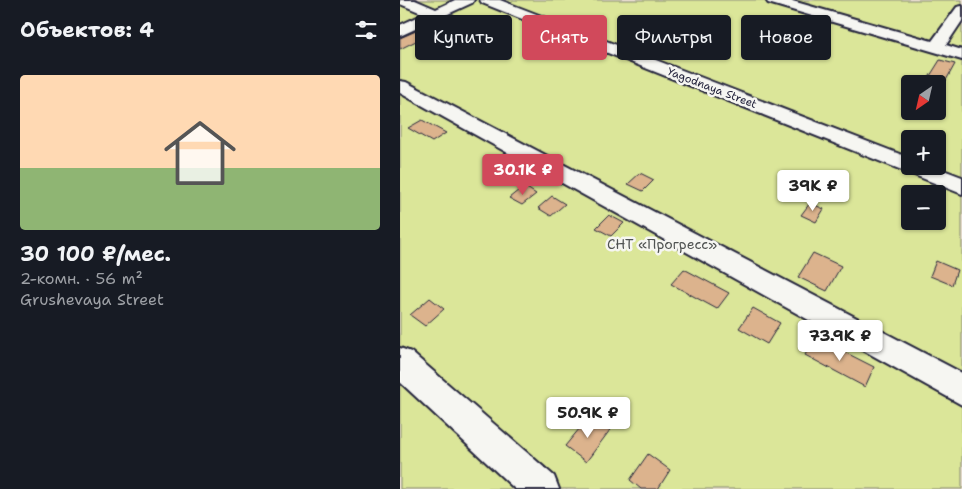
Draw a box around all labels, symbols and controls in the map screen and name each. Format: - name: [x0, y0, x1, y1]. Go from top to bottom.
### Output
- chip: Купить: [415, 15, 512, 60]
- chip: Снять: [522, 15, 607, 60]
- chip: Фильтры: [617, 15, 731, 60]
- chip: Новое: [741, 15, 831, 60]
- text: Объектов: 4: [20, 16, 154, 44]
- icon: filters: [352, 16, 380, 44]
- street label: Yagodnaya Street: [665, 64, 759, 112]
- north arrow: [901, 75, 946, 120]
- map controls: [901, 75, 946, 230]
- icon: home: [155, 108, 245, 198]
- button: +: [901, 130, 946, 175]
- pin: 30.1K ₽: [477, 154, 569, 196]
- text: 30.1K ₽: [493, 159, 553, 180]
- pin: 39K ₽: [778, 170, 848, 212]
- text: 39K ₽: [788, 175, 838, 196]
- button: −: [901, 185, 946, 230]
- park label: СНТ «Прогресс»: [607, 235, 717, 253]
- text: 30 100 ₽/мес.: [20, 240, 171, 268]
- text: 2-комн. · 56 m²: [20, 268, 143, 289]
- text: Grushevaya Street: [20, 289, 164, 310]
- pin: 73.9K ₽: [794, 320, 886, 362]
- text: 73.9K ₽: [809, 325, 871, 346]
- pin: 50.9K ₽: [542, 396, 634, 439]
- text: 50.9K ₽: [557, 402, 619, 423]

